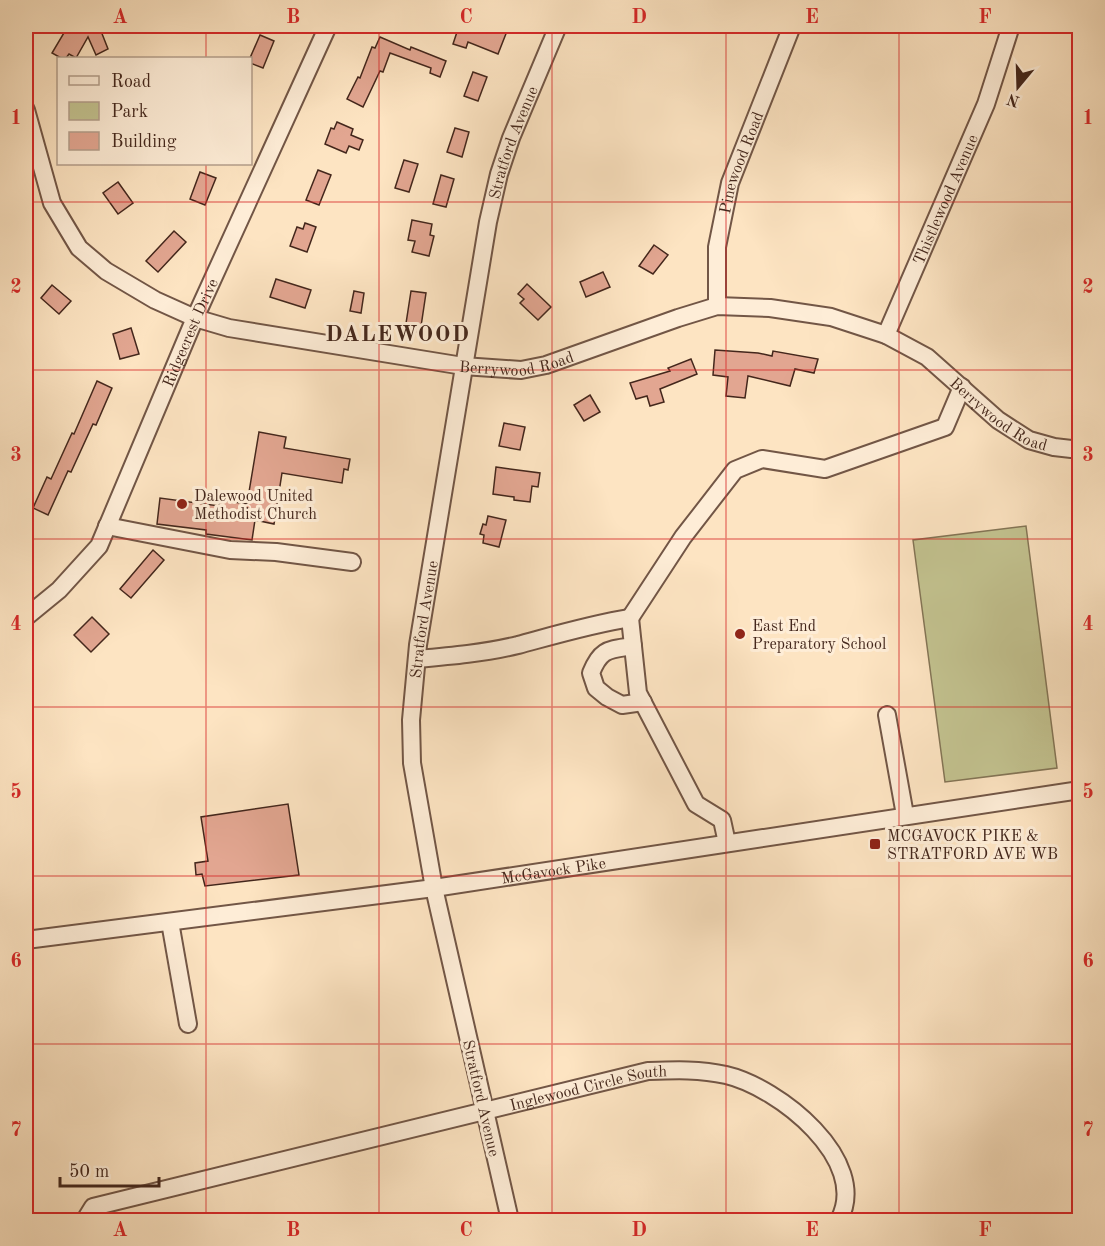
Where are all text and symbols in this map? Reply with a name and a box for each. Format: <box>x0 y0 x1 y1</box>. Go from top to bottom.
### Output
text: A <box>112 8 128 28</box>
text: B <box>286 8 300 28</box>
text: C <box>459 8 473 28</box>
text: D <box>631 8 647 28</box>
text: E <box>805 8 819 28</box>
text: F <box>978 8 992 28</box>
legend <box>57 57 252 165</box>
north arrow <box>988 57 1048 117</box>
text: Road <box>111 73 151 91</box>
street label: Stratford Avenue <box>487 84 542 201</box>
text: N <box>1005 89 1022 109</box>
text: Park <box>111 103 148 121</box>
text: 1 <box>10 109 22 129</box>
text: 1 <box>1082 109 1094 129</box>
street label: Pinewood Road <box>718 110 767 215</box>
text: Building <box>111 133 177 151</box>
street label: Thistlewood Avenue <box>911 133 982 267</box>
street label: Ridgecrest Drive <box>161 277 222 390</box>
text: 2 <box>10 278 22 298</box>
text: 2 <box>1082 278 1094 298</box>
district label: DALEWOOD <box>325 324 471 346</box>
street label: Berrywood Road <box>458 350 576 380</box>
street label: Berrywood Road <box>946 375 1049 455</box>
text: 3 <box>10 446 22 466</box>
text: 3 <box>1082 446 1094 466</box>
place label: Dalewood United Methodist Church <box>194 489 317 523</box>
marker: Dalewood United Methodist Church <box>175 497 189 511</box>
street label: Stratford Avenue <box>409 559 442 679</box>
text: 4 <box>10 615 22 635</box>
text: 4 <box>1082 615 1094 635</box>
place label: East End Preparatory School <box>752 619 886 653</box>
marker: East End Preparatory School <box>733 627 747 641</box>
text: 5 <box>10 782 22 803</box>
text: 5 <box>1082 782 1094 803</box>
place label: MCGAVOCK PIKE & STRATFORD AVE WB <box>887 829 1058 863</box>
marker: MCGAVOCK PIKE & STRATFORD AVE WB <box>868 837 882 851</box>
street label: McGavock Pike <box>500 856 607 888</box>
text: 6 <box>10 952 22 972</box>
text: 6 <box>1082 952 1094 972</box>
street label: Stratford Avenue <box>459 1039 501 1158</box>
street label: Inglewood Circle South <box>508 1064 668 1115</box>
text: 7 <box>10 1121 22 1141</box>
text: 7 <box>1082 1121 1094 1141</box>
scale bar <box>60 1150 159 1188</box>
text: 50 m <box>69 1163 109 1181</box>
text: A <box>112 1221 128 1241</box>
text: B <box>286 1221 300 1241</box>
text: C <box>459 1221 473 1241</box>
text: D <box>631 1221 647 1241</box>
text: E <box>805 1221 819 1241</box>
text: F <box>978 1221 992 1241</box>

